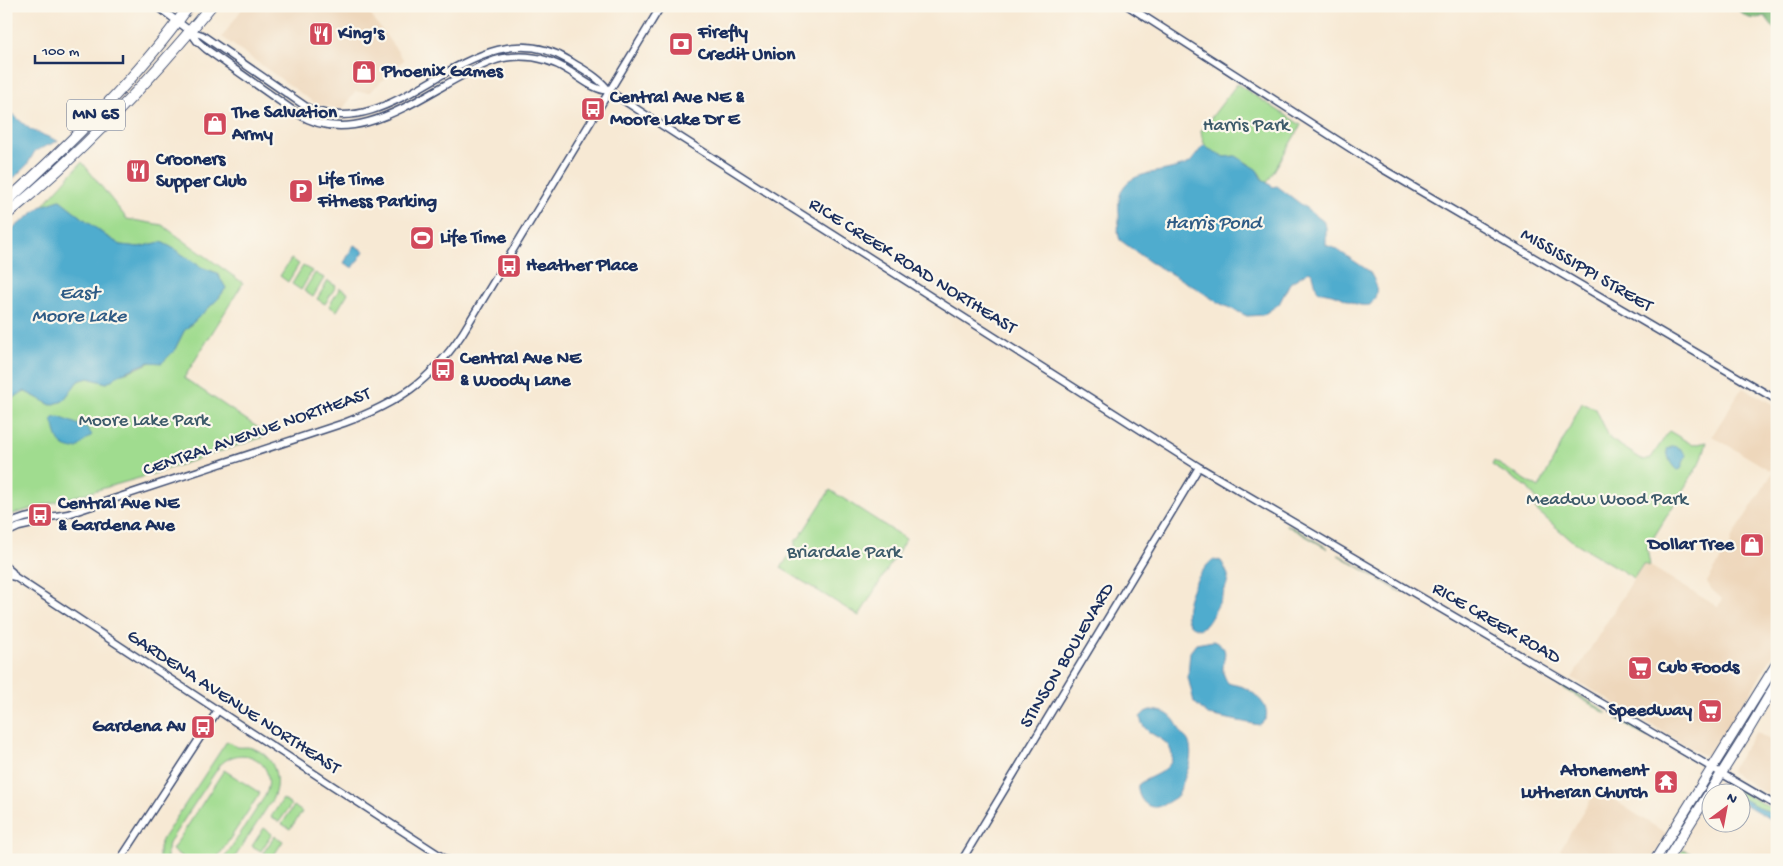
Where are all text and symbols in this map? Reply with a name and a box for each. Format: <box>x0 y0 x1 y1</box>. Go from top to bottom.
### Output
restaurant icon: King's <box>308 21 334 47</box>
place label: Firefly Credit Union <box>697 22 796 67</box>
place label: King's <box>337 23 385 46</box>
bank icon: Firefly Credit Union <box>668 31 694 57</box>
scale bar <box>35 32 122 64</box>
text: 100 m <box>41 43 80 61</box>
shop icon: Phoenix Games <box>351 59 377 85</box>
place label: Phoenix Games <box>381 61 504 84</box>
place label: Central Ave NE & Moore Lake Dr E <box>609 87 744 132</box>
bus stop icon: Central Ave NE & Moore Lake Dr E <box>580 96 606 122</box>
road number: MN 65 <box>67 100 125 130</box>
place label: The Salvation Army <box>230 102 338 147</box>
shop icon: The Salvation Army <box>202 111 228 137</box>
park label: Harris Park <box>1203 115 1291 138</box>
place label: Crooners Supper Club <box>155 149 247 194</box>
restaurant icon: Crooners Supper Club <box>125 158 151 184</box>
place label: Life Time Fitness Parking <box>317 169 437 214</box>
parking icon: Life Time Fitness Parking <box>288 178 314 204</box>
street label: RICE CREEK ROAD NORTHEAST <box>804 193 1021 341</box>
water label: Harris Pond <box>1165 213 1263 236</box>
street label: MISSISSIPPI STREET <box>1516 224 1657 319</box>
sports icon: Life Time <box>409 225 435 251</box>
place label: Life Time <box>440 227 507 250</box>
bus stop icon: Heather Place <box>496 253 522 279</box>
place label: Heather Place <box>526 255 639 278</box>
water label: East Moore Lake <box>32 283 127 329</box>
place label: Central Ave NE & Woody Lane <box>459 348 582 393</box>
bus stop icon: Central Ave NE & Woody Lane <box>430 357 456 383</box>
street label: CENTRAL AVENUE NORTHEAST <box>140 383 374 483</box>
park label: Moore Lake Park <box>79 410 211 433</box>
park label: Meadow Wood Park <box>1526 489 1689 512</box>
place label: Central Ave NE & Gardena Ave <box>57 493 180 538</box>
bus stop icon: Central Ave NE & Gardena Ave <box>27 502 53 528</box>
shop icon: Dollar Tree <box>1739 532 1765 558</box>
place label: Dollar Tree <box>1646 534 1735 557</box>
park label: Briardale Park <box>786 542 903 565</box>
street label: RICE CREEK ROAD <box>1427 578 1565 671</box>
street label: STINSON BOULEVARD <box>1016 579 1121 733</box>
street label: GARDENA AVENUE NORTHEAST <box>122 625 345 781</box>
supermarket icon: Cub Foods <box>1627 655 1653 681</box>
place label: Cub Foods <box>1657 657 1740 680</box>
supermarket icon: Speedway <box>1697 698 1723 724</box>
place label: Speedway <box>1608 700 1693 723</box>
bus stop icon: Gardena Av <box>190 714 216 740</box>
place label: Gardena Av <box>92 716 187 739</box>
place label: Atonement Lutheran Church <box>1521 760 1650 805</box>
temple icon: Atonement Lutheran Church <box>1653 769 1679 795</box>
north arrow <box>1700 784 1750 834</box>
text: N <box>1723 789 1740 809</box>

